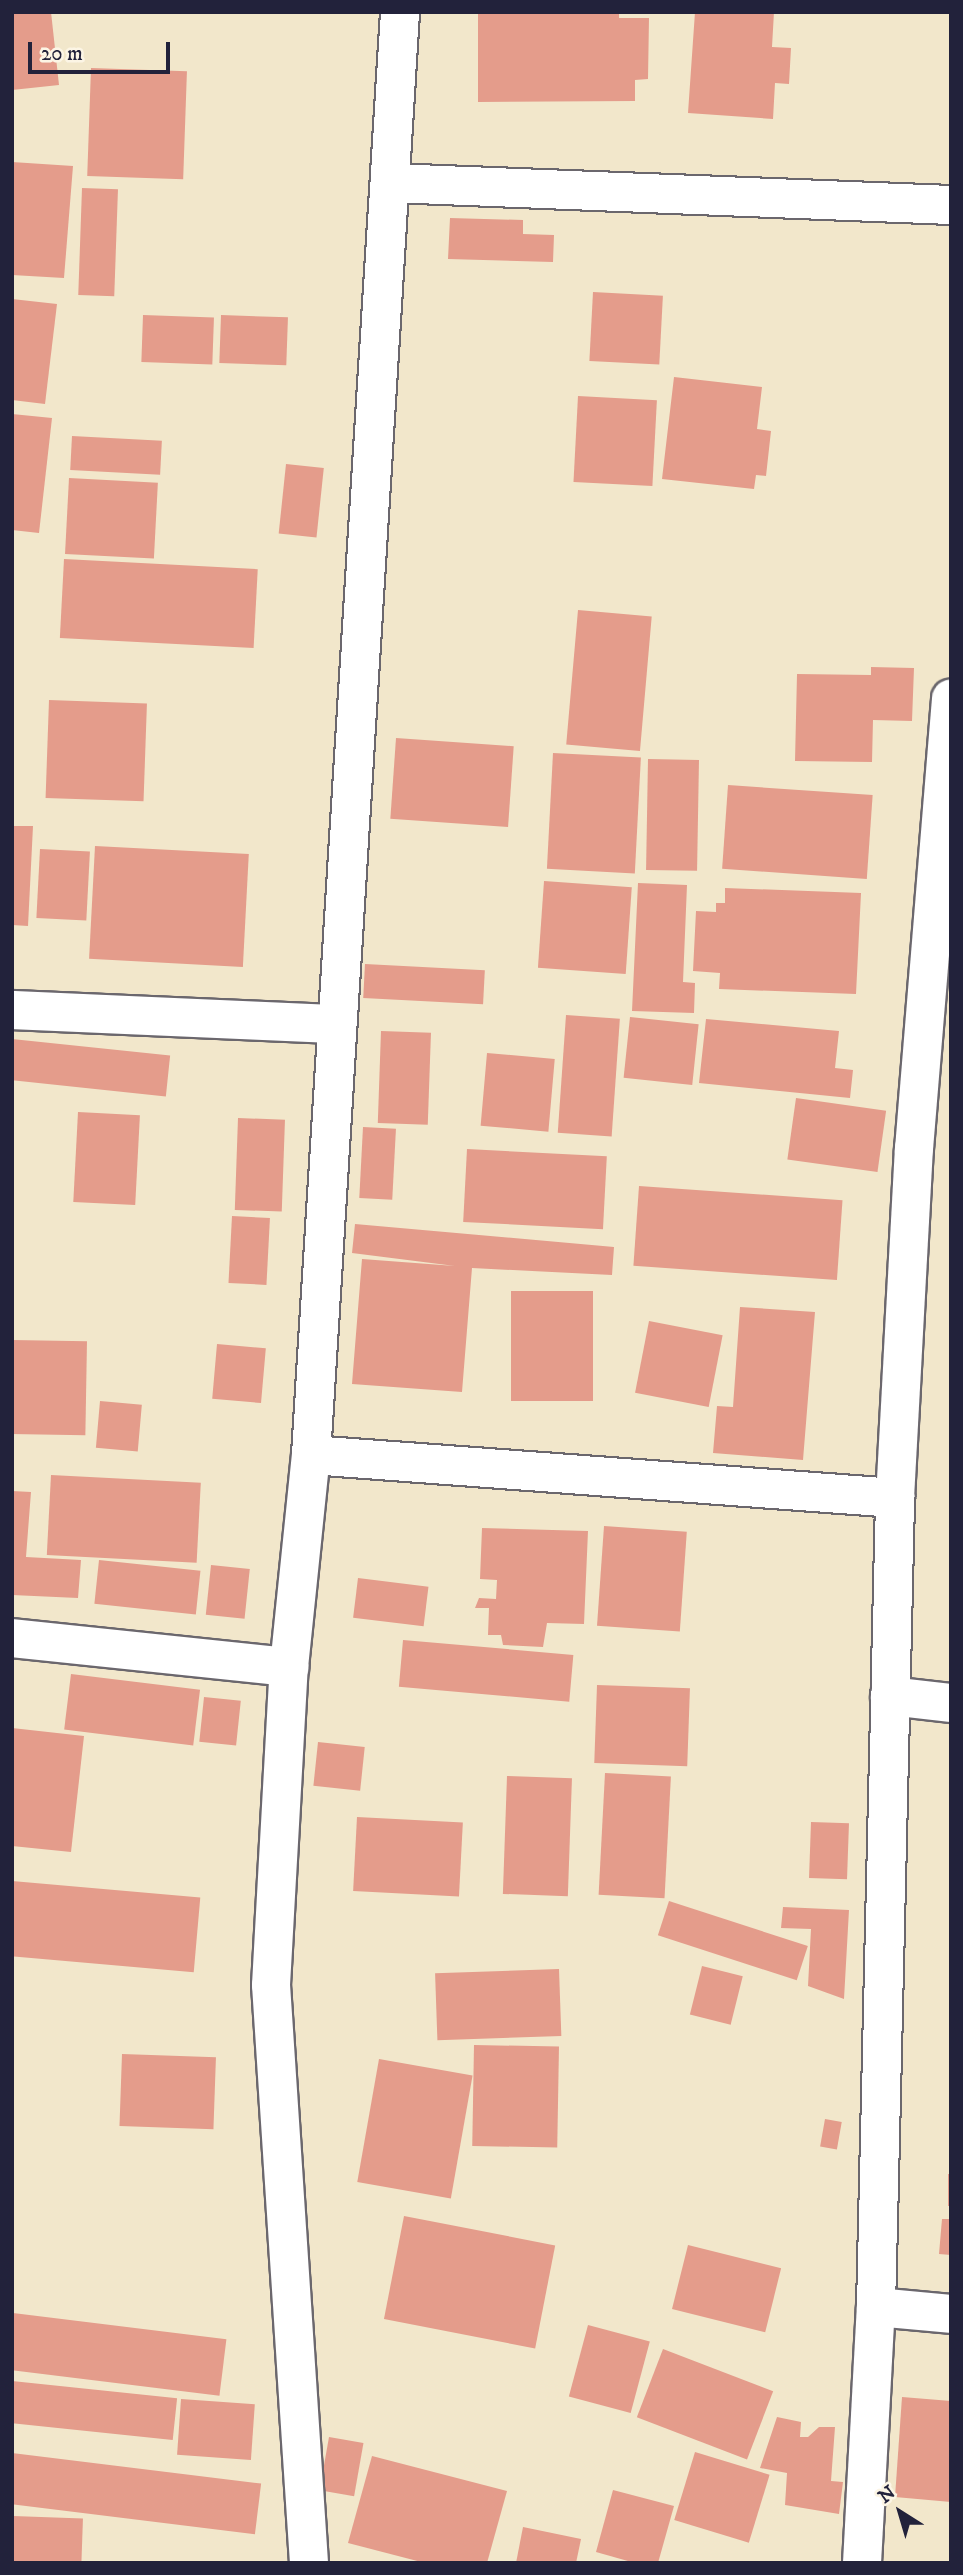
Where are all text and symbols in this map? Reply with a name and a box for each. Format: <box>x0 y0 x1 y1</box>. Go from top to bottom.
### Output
scale bar <box>32 28 173 72</box>
text: 20 m <box>41 41 83 67</box>
north arrow <box>865 2477 935 2547</box>
text: N <box>874 2481 900 2509</box>

